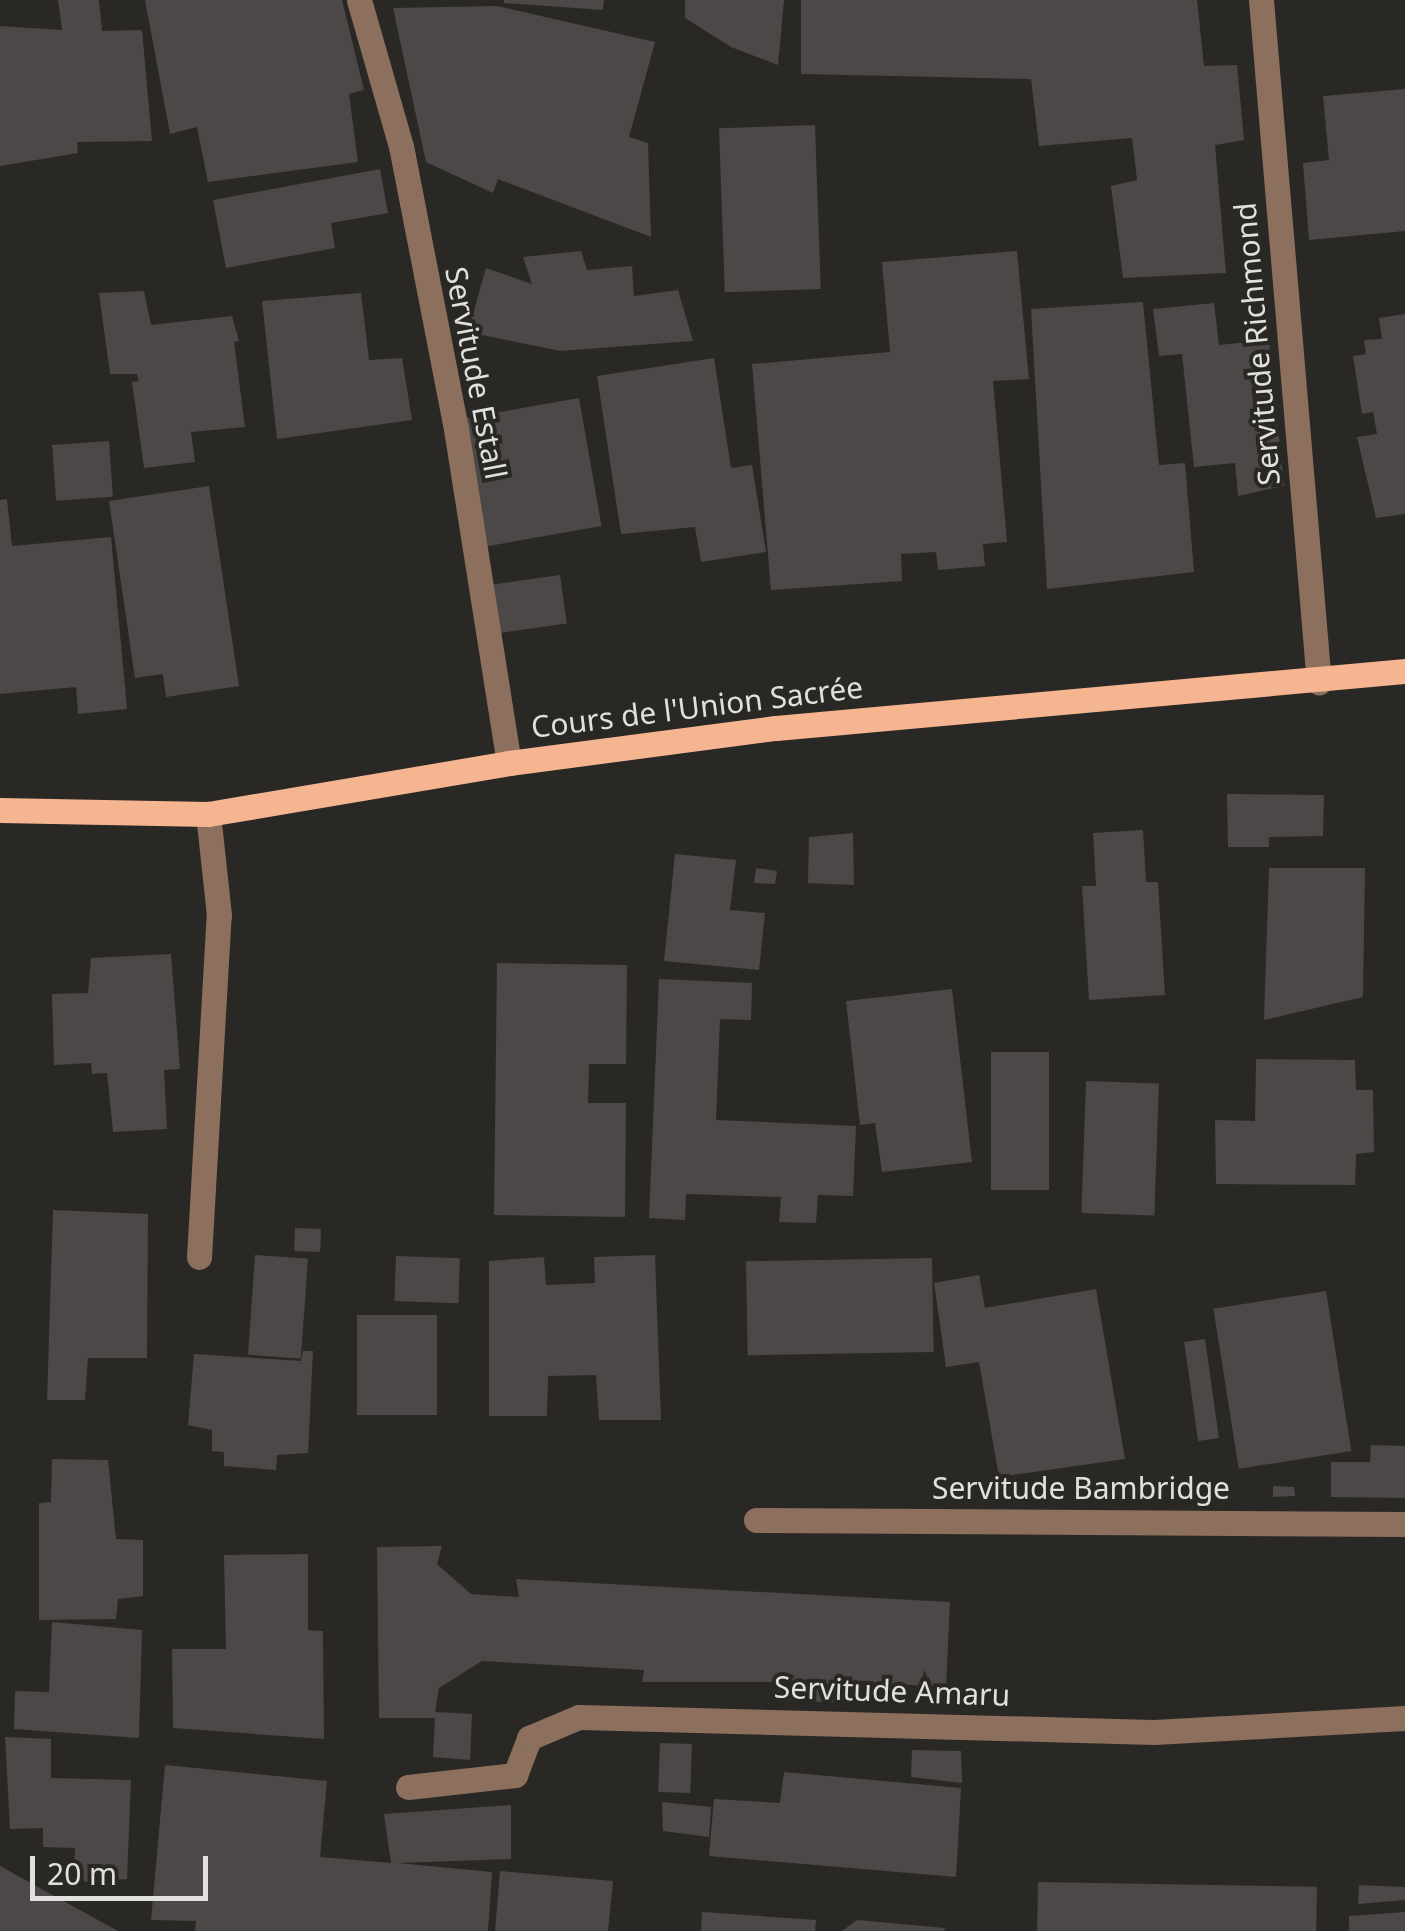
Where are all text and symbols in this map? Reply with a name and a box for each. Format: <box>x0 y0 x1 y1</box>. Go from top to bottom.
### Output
street label: Servitude Richmond <box>1227 201 1287 487</box>
street label: Servitude Estall <box>438 264 514 482</box>
street label: Cours de l'Union Sacrée <box>529 669 865 745</box>
street label: Servitude Bambridge <box>932 1470 1230 1506</box>
street label: Servitude Amaru <box>773 1669 1011 1713</box>
scale bar <box>35 1836 212 1898</box>
text: 20 m <box>47 1853 117 1894</box>

